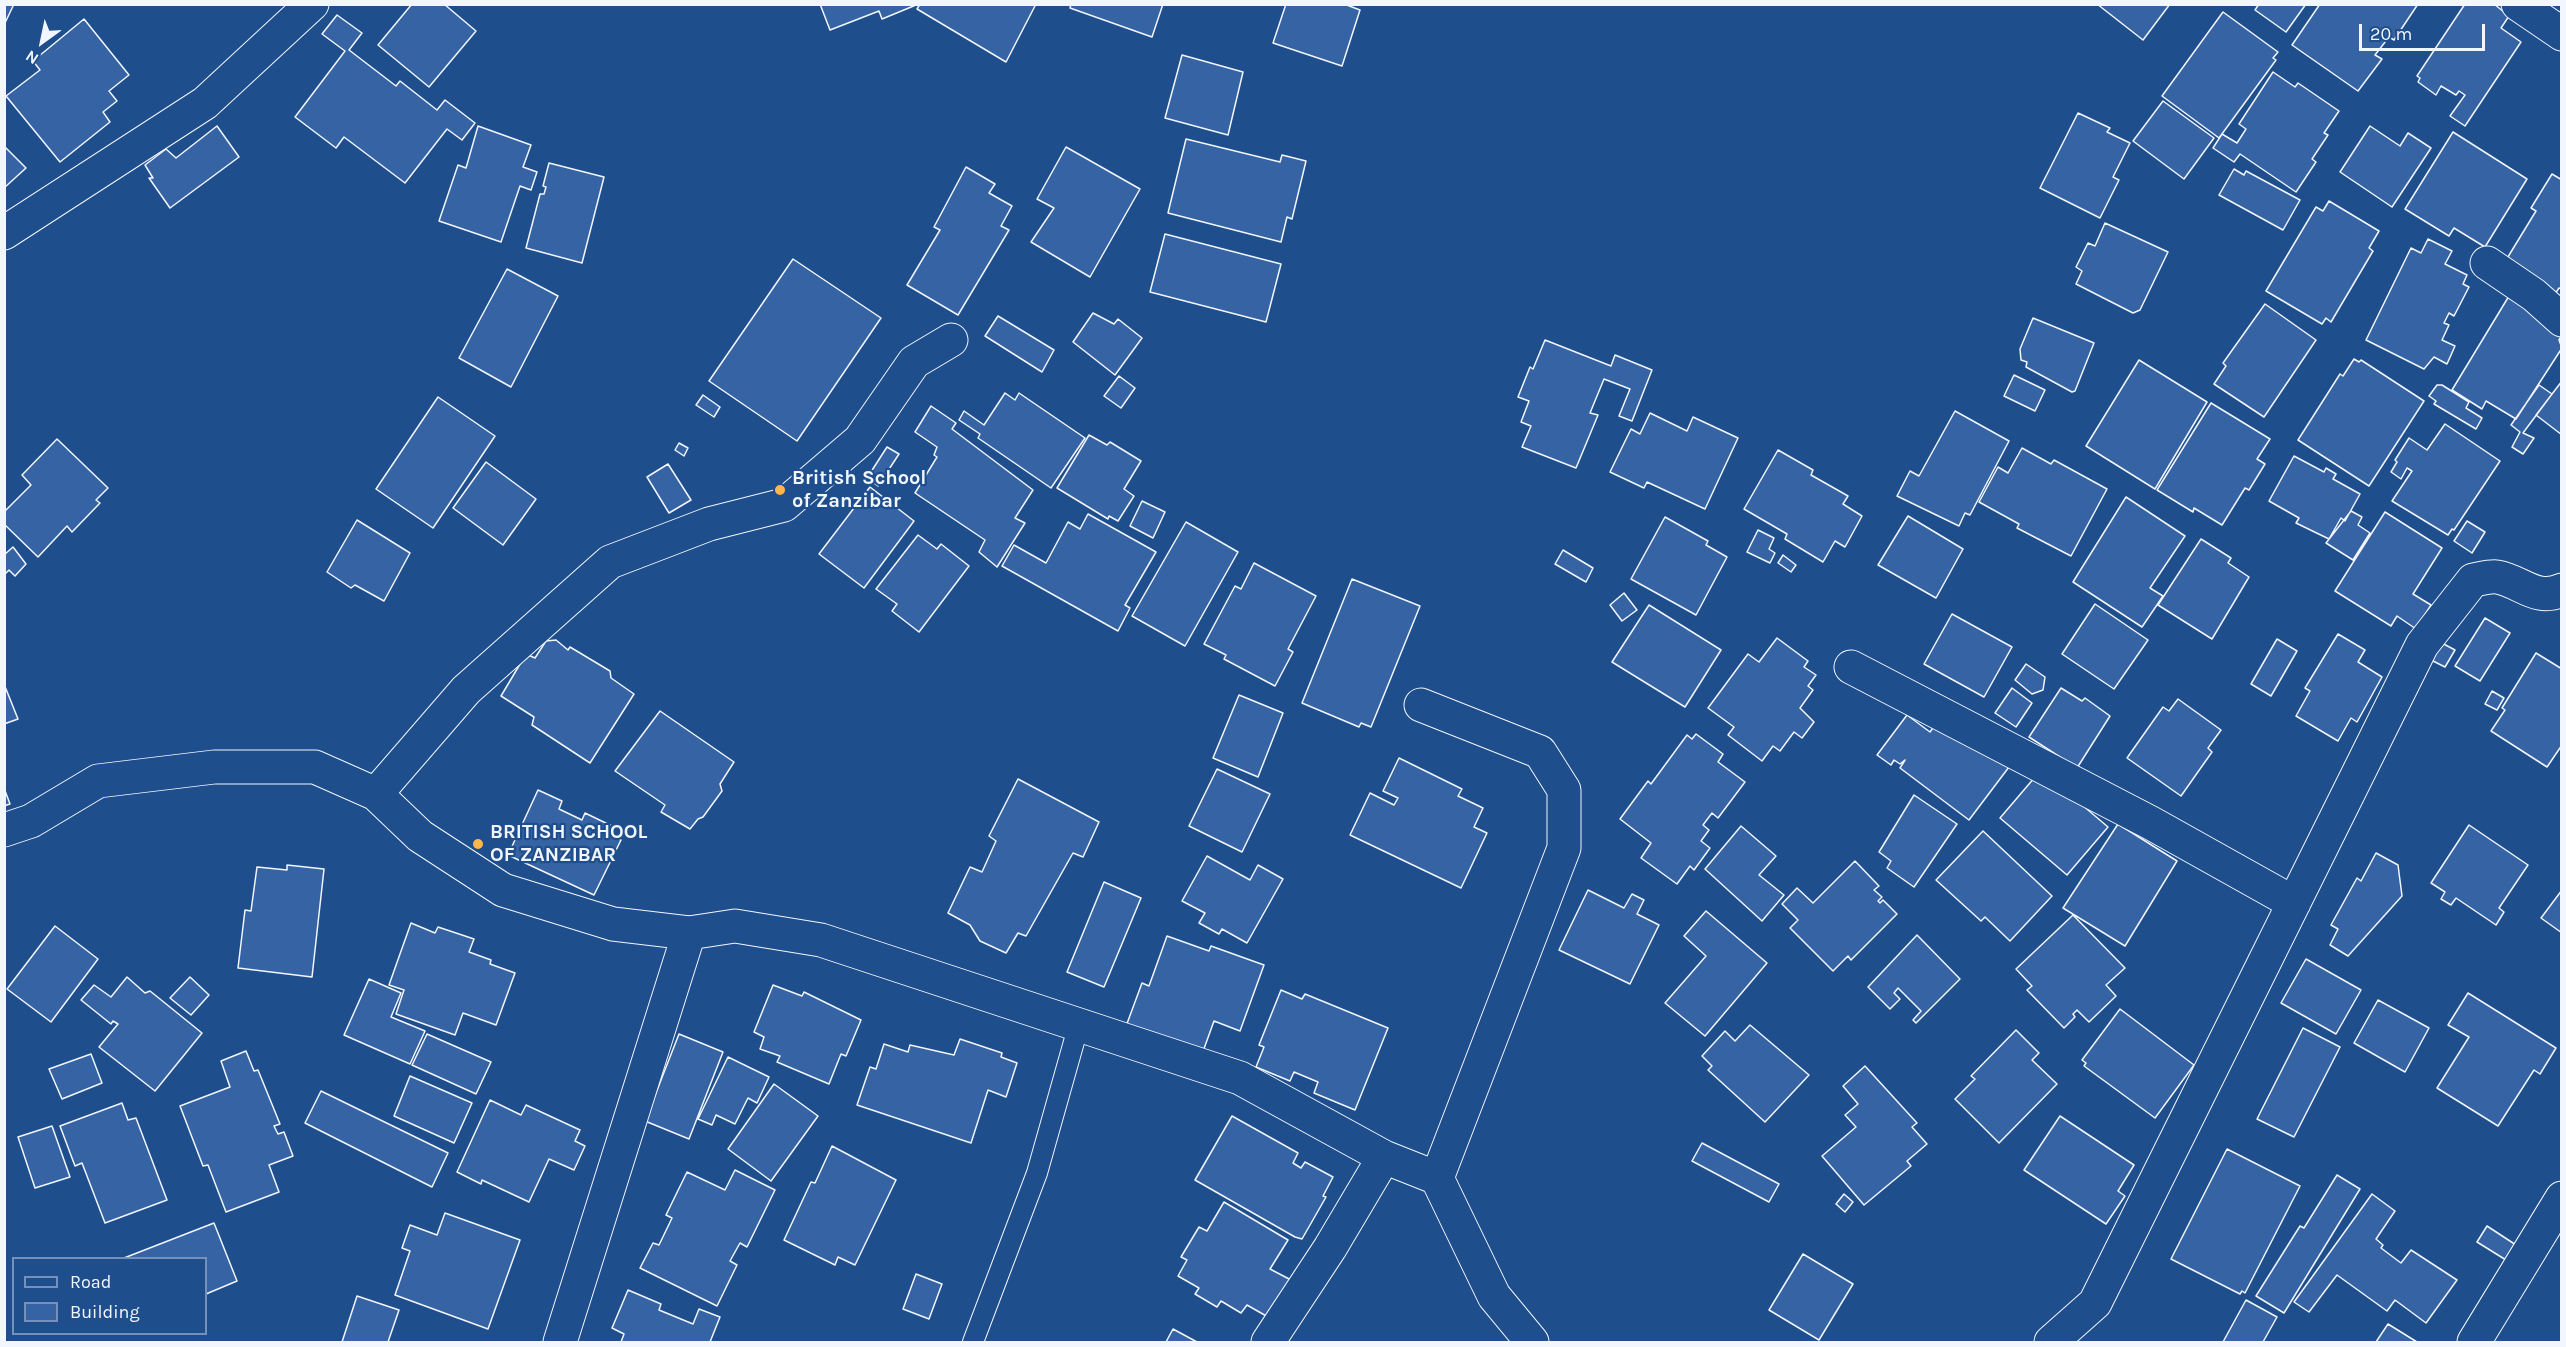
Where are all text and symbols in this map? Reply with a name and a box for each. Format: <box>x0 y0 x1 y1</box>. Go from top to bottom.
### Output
north arrow <box>12 12 72 72</box>
scale bar <box>2362 12 2488 50</box>
text: 20 m <box>2370 23 2412 45</box>
text: N <box>22 46 42 69</box>
place label: British School of Zanzibar <box>792 466 926 513</box>
marker: British School of Zanzibar <box>773 483 787 497</box>
place label: BRITISH SCHOOL OF ZANZIBAR <box>490 820 647 867</box>
marker: BRITISH SCHOOL OF ZANZIBAR <box>471 837 485 851</box>
legend <box>12 1257 207 1335</box>
text: Road <box>70 1271 111 1293</box>
text: Building <box>70 1301 140 1323</box>

